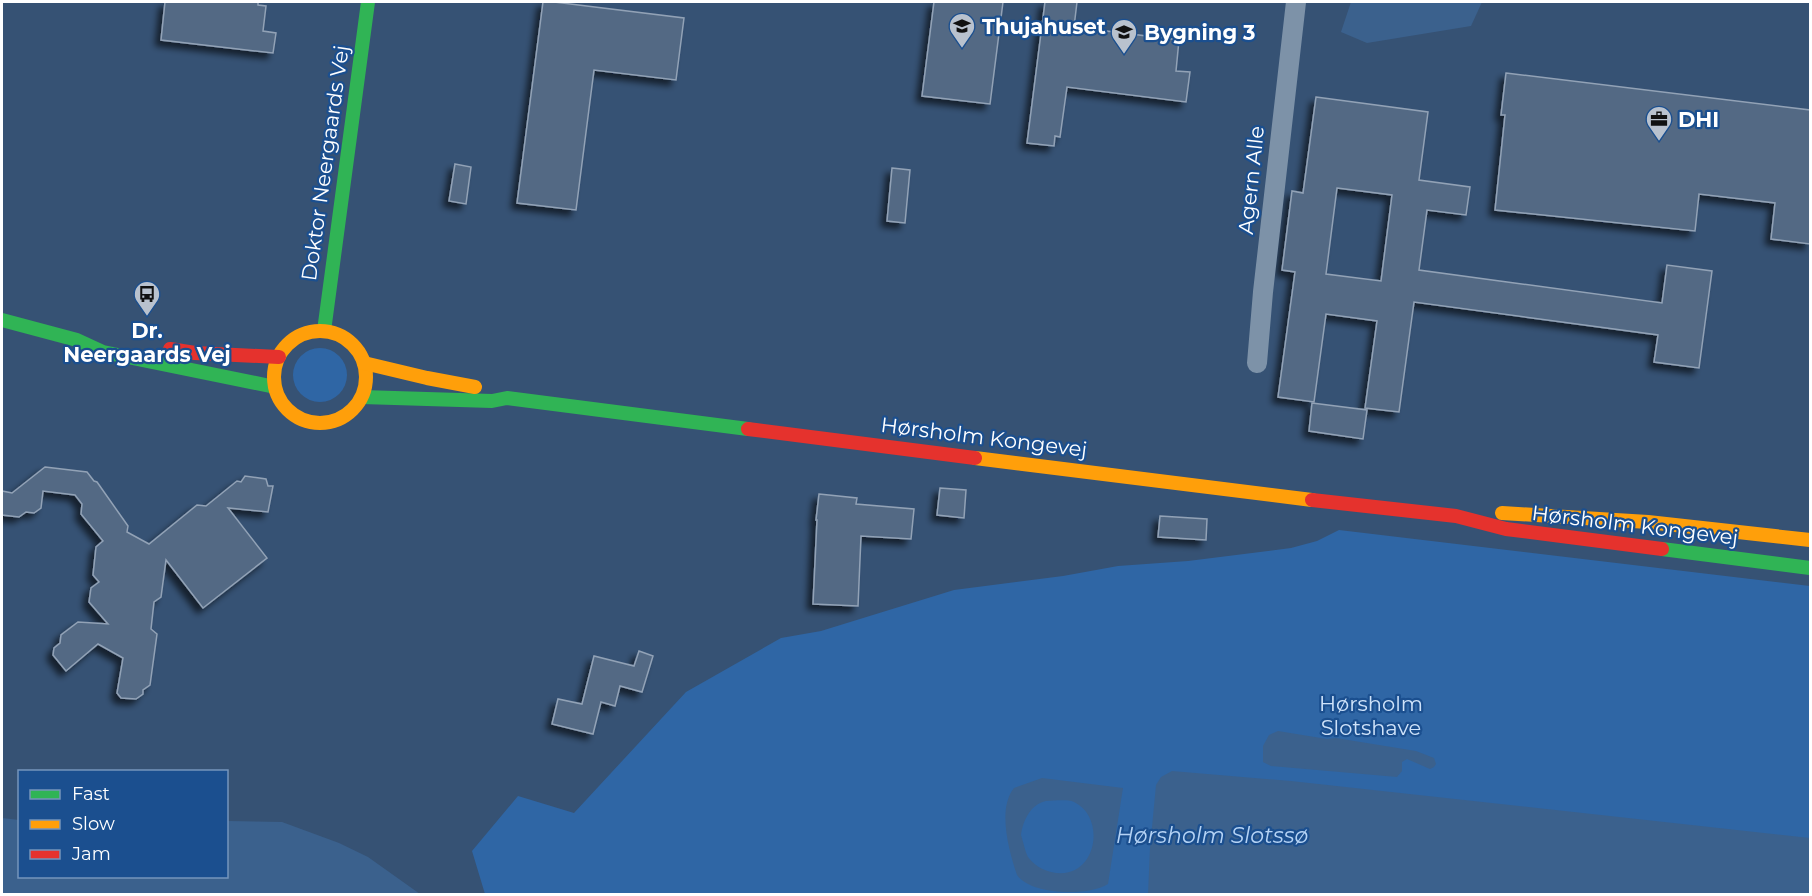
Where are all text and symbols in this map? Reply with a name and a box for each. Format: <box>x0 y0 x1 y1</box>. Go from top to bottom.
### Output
school or university icon: Thujahuset <box>947 11 977 49</box>
place label: Thujahuset <box>982 14 1106 39</box>
school or university icon: Bygning 3 <box>1109 17 1139 55</box>
place label: Bygning 3 <box>1144 20 1256 45</box>
street label: Doktor Neergaards Vej <box>296 43 354 283</box>
office icon: DHI <box>1644 104 1674 142</box>
place label: DHI <box>1678 107 1719 132</box>
street label: Agern Alle <box>1233 124 1269 236</box>
bus stop icon: Dr. Neergaards Vej <box>132 279 162 317</box>
place label: Dr. Neergaards Vej <box>63 318 231 367</box>
street label: Hørsholm Kongevej <box>879 412 1089 462</box>
street label: Hørsholm Kongevej <box>1530 500 1740 550</box>
park label: Hørsholm Slotshave <box>1319 691 1423 740</box>
legend <box>18 770 228 878</box>
text: Fast <box>72 783 110 805</box>
text: Slow <box>72 813 115 835</box>
water label: Hørsholm Slotssø <box>1116 822 1308 849</box>
text: Jam <box>71 843 111 865</box>

